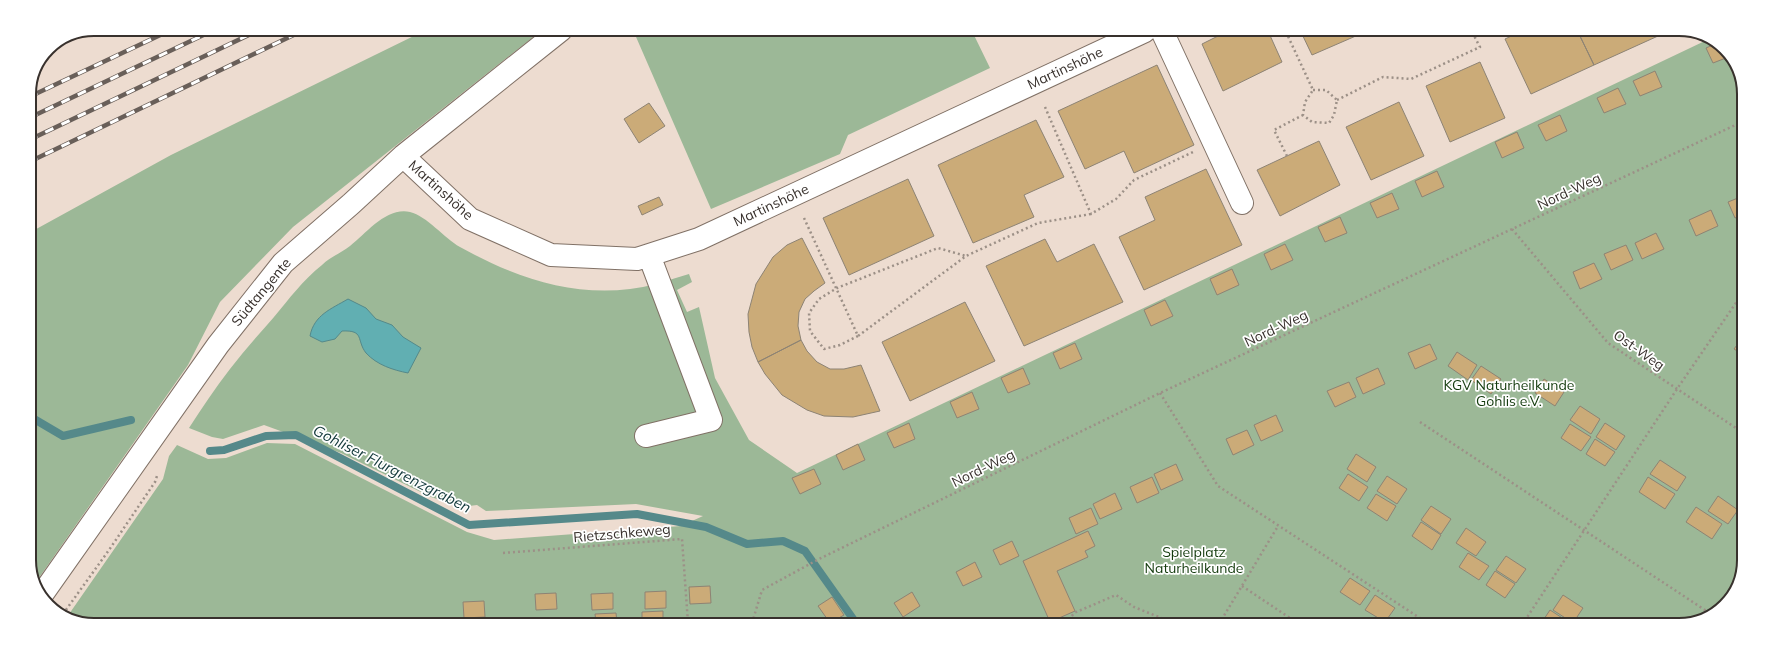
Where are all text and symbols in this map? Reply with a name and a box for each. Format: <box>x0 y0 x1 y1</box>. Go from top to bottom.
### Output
street label: Martinshöhe <box>1024 43 1106 93</box>
street label: Martinshöhe <box>405 156 477 224</box>
street label: Nord-Weg <box>1534 168 1604 214</box>
street label: Martinshöhe <box>730 180 812 230</box>
street label: Südtangente <box>227 254 295 330</box>
street label: Nord-Weg <box>1241 305 1311 351</box>
street label: Ost-Weg <box>1610 326 1668 374</box>
park label: KGV Naturheilkunde Gohlis e.V. <box>1444 376 1574 410</box>
water label: Gohliser Flurgrenzgraben <box>310 420 475 517</box>
street label: Nord-Weg <box>949 445 1017 491</box>
street label: Rietzschkeweg <box>573 520 671 546</box>
park label: Spielplatz Naturheilkunde <box>1145 543 1243 577</box>

